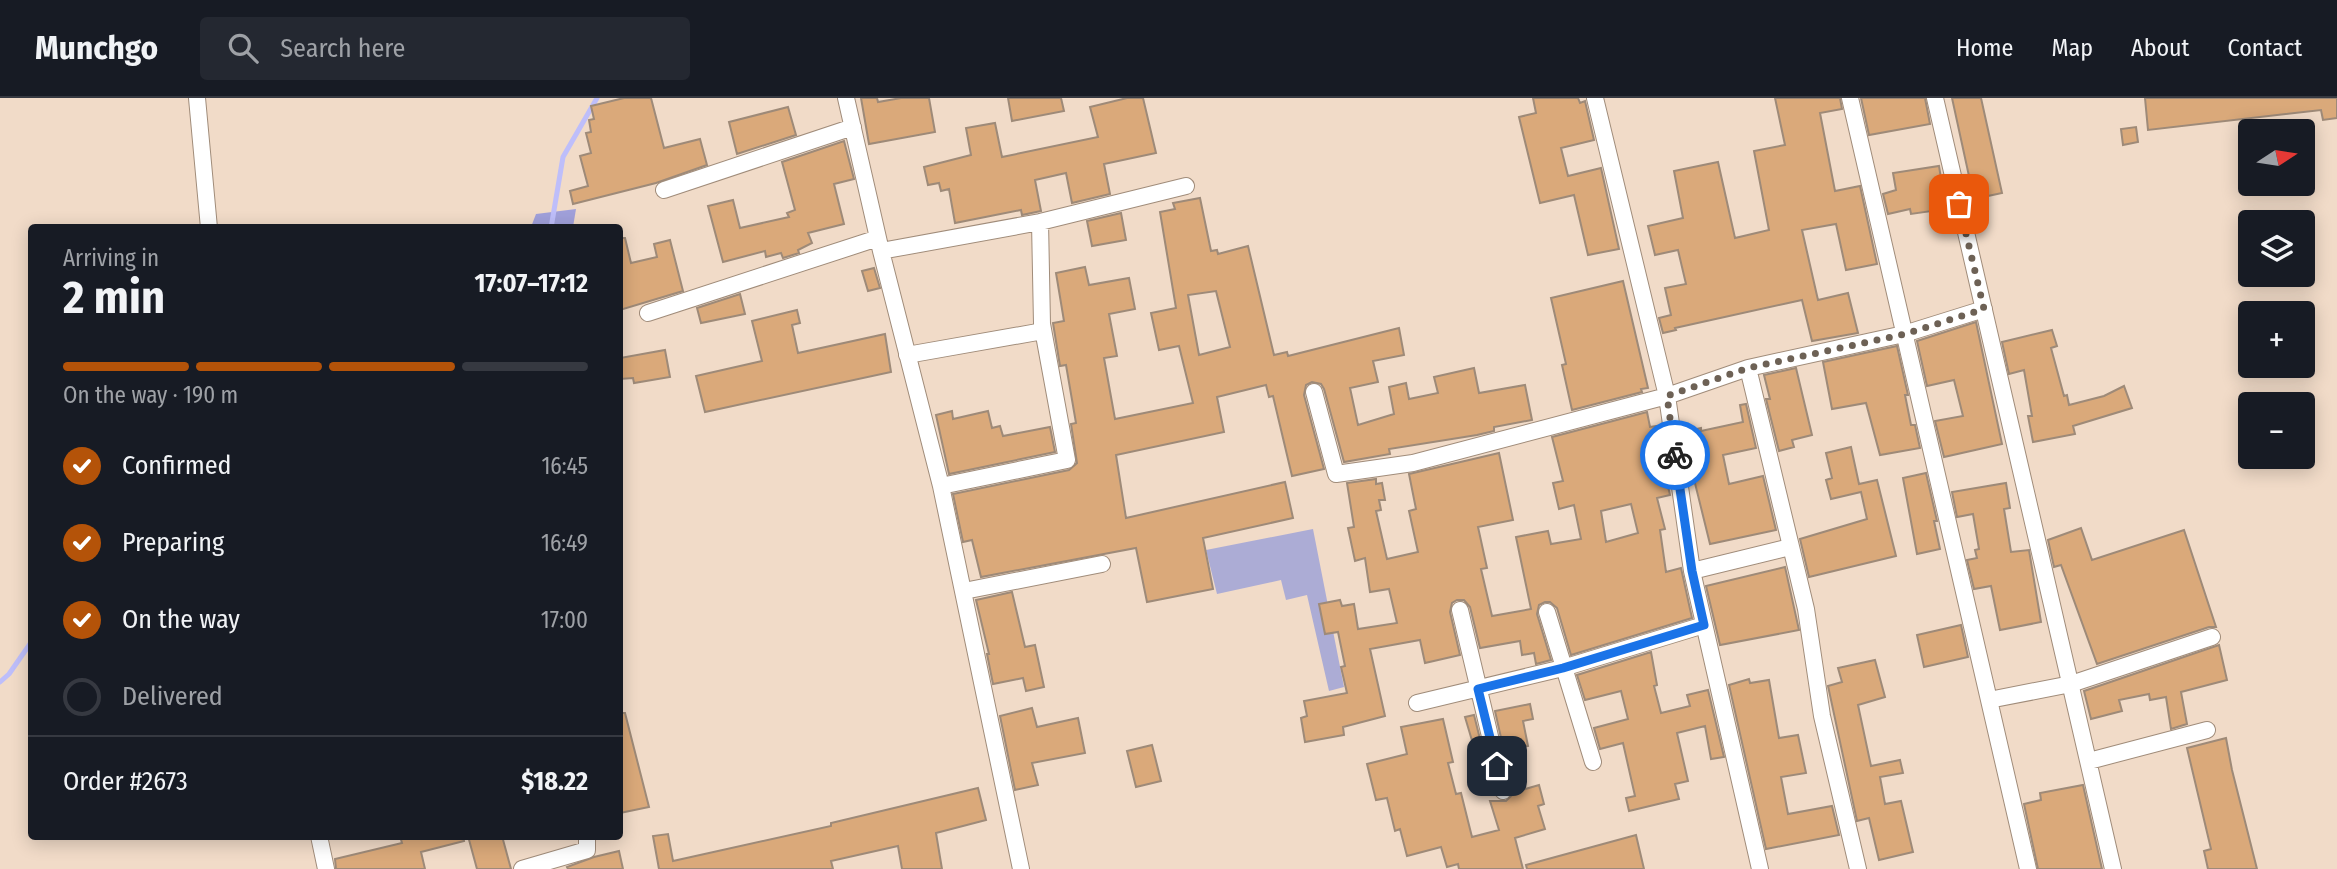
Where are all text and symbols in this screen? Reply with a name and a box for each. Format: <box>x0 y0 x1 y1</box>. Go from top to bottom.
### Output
search box <box>200 17 690 80</box>
text: Munchgo <box>35 28 158 68</box>
icon: search <box>224 29 262 67</box>
text: Search here <box>280 33 405 64</box>
text: Home <box>1956 34 2013 62</box>
text: Map <box>2051 34 2093 62</box>
text: About <box>2131 34 2189 62</box>
text: Contact <box>2227 34 2302 62</box>
north arrow <box>2238 119 2315 196</box>
map controls <box>2238 119 2315 469</box>
pin <box>1929 174 1989 234</box>
icon: bag <box>1940 185 1978 223</box>
button: layers <box>2238 210 2315 287</box>
text: Arriving in <box>63 244 159 272</box>
text: 17:07–17:12 <box>474 268 588 299</box>
text: 2 min <box>63 270 165 325</box>
button: + <box>2238 301 2315 378</box>
text: On the way · 190 m <box>63 381 238 409</box>
button: − <box>2238 392 2315 469</box>
courier <box>1640 420 1710 490</box>
icon: bike <box>1656 436 1694 474</box>
icon: check <box>63 447 101 485</box>
text: Confirmed <box>122 450 232 481</box>
text: 16:45 <box>541 452 588 480</box>
icon: check <box>63 524 101 562</box>
text: Preparing <box>122 527 224 558</box>
text: 16:49 <box>541 529 588 557</box>
icon: check <box>63 601 101 639</box>
text: On the way <box>122 604 240 635</box>
text: 17:00 <box>541 606 588 634</box>
text: Delivered <box>122 681 223 712</box>
pin <box>1467 736 1527 796</box>
icon: home <box>1478 747 1516 785</box>
text: Order #2673 <box>63 766 188 797</box>
text: $18.22 <box>521 766 588 797</box>

